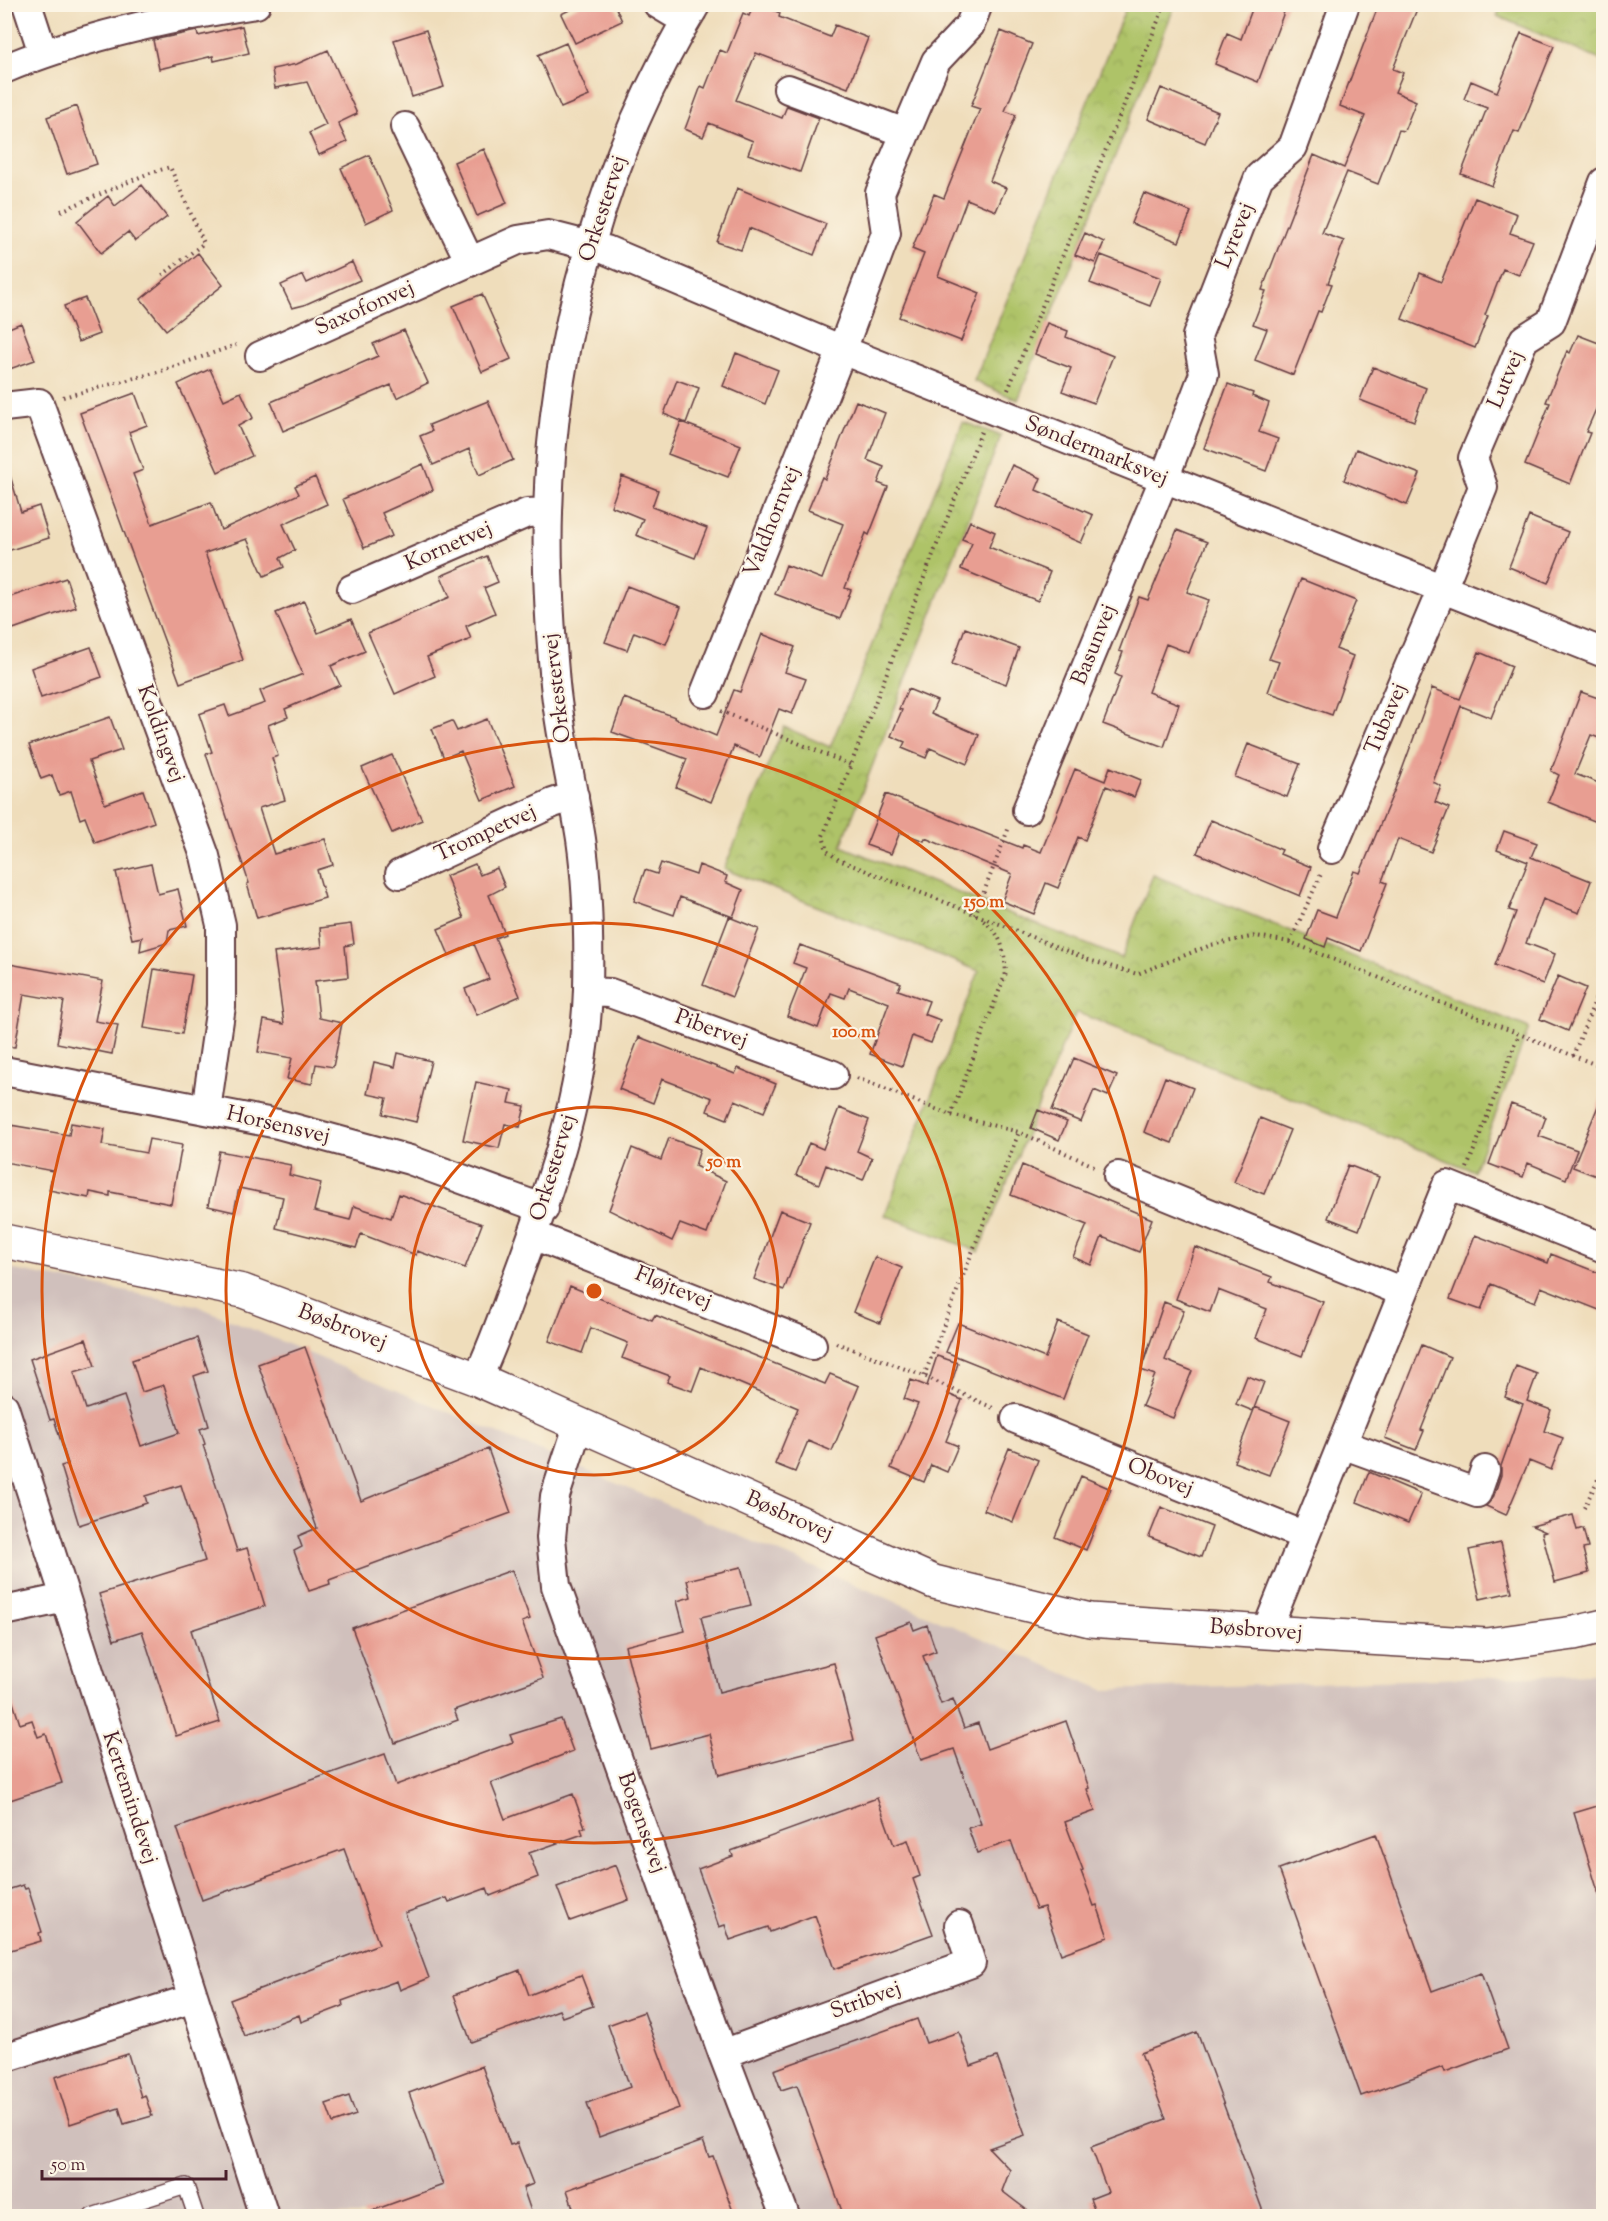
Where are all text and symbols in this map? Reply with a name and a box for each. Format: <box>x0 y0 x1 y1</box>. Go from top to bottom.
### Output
street label: Orkestervej <box>572 152 636 266</box>
street label: Lyrevej <box>1208 198 1264 274</box>
street label: Saxofonvej <box>310 273 420 345</box>
street label: Lutvej <box>1480 346 1534 414</box>
street label: Søndermarksvej <box>1019 409 1173 495</box>
street label: Valdhornvej <box>736 462 810 582</box>
street label: Kornetvej <box>400 514 498 580</box>
street label: Basunvej <box>1064 600 1126 690</box>
street label: Orkestervej <box>535 631 581 745</box>
street label: Tubavej <box>1358 678 1416 760</box>
street label: Koldingvej <box>128 681 192 787</box>
street label: Trompetvej <box>430 797 542 871</box>
text: 150 m <box>964 890 1004 916</box>
street label: Pibervej <box>670 1002 752 1058</box>
text: 100 m <box>832 1020 876 1046</box>
street label: Horsensvej <box>223 1099 333 1153</box>
street label: Orkestervej <box>523 1110 585 1226</box>
text: 50 m <box>705 1150 741 1176</box>
street label: Fløjtevej <box>630 1259 716 1319</box>
centre of rings <box>584 1281 604 1301</box>
street label: Bøsbrovej <box>293 1296 391 1360</box>
street label: Obovej <box>1122 1450 1198 1506</box>
street label: Bøsbrovej <box>740 1483 838 1551</box>
street label: Bøsbrovej <box>1208 1612 1304 1650</box>
street label: Kertemindevej <box>93 1728 165 1868</box>
street label: Bogensevej <box>608 1768 674 1878</box>
street label: Stribvej <box>826 1973 906 2029</box>
scale bar <box>42 2143 226 2181</box>
text: 50 m <box>50 2153 86 2179</box>

